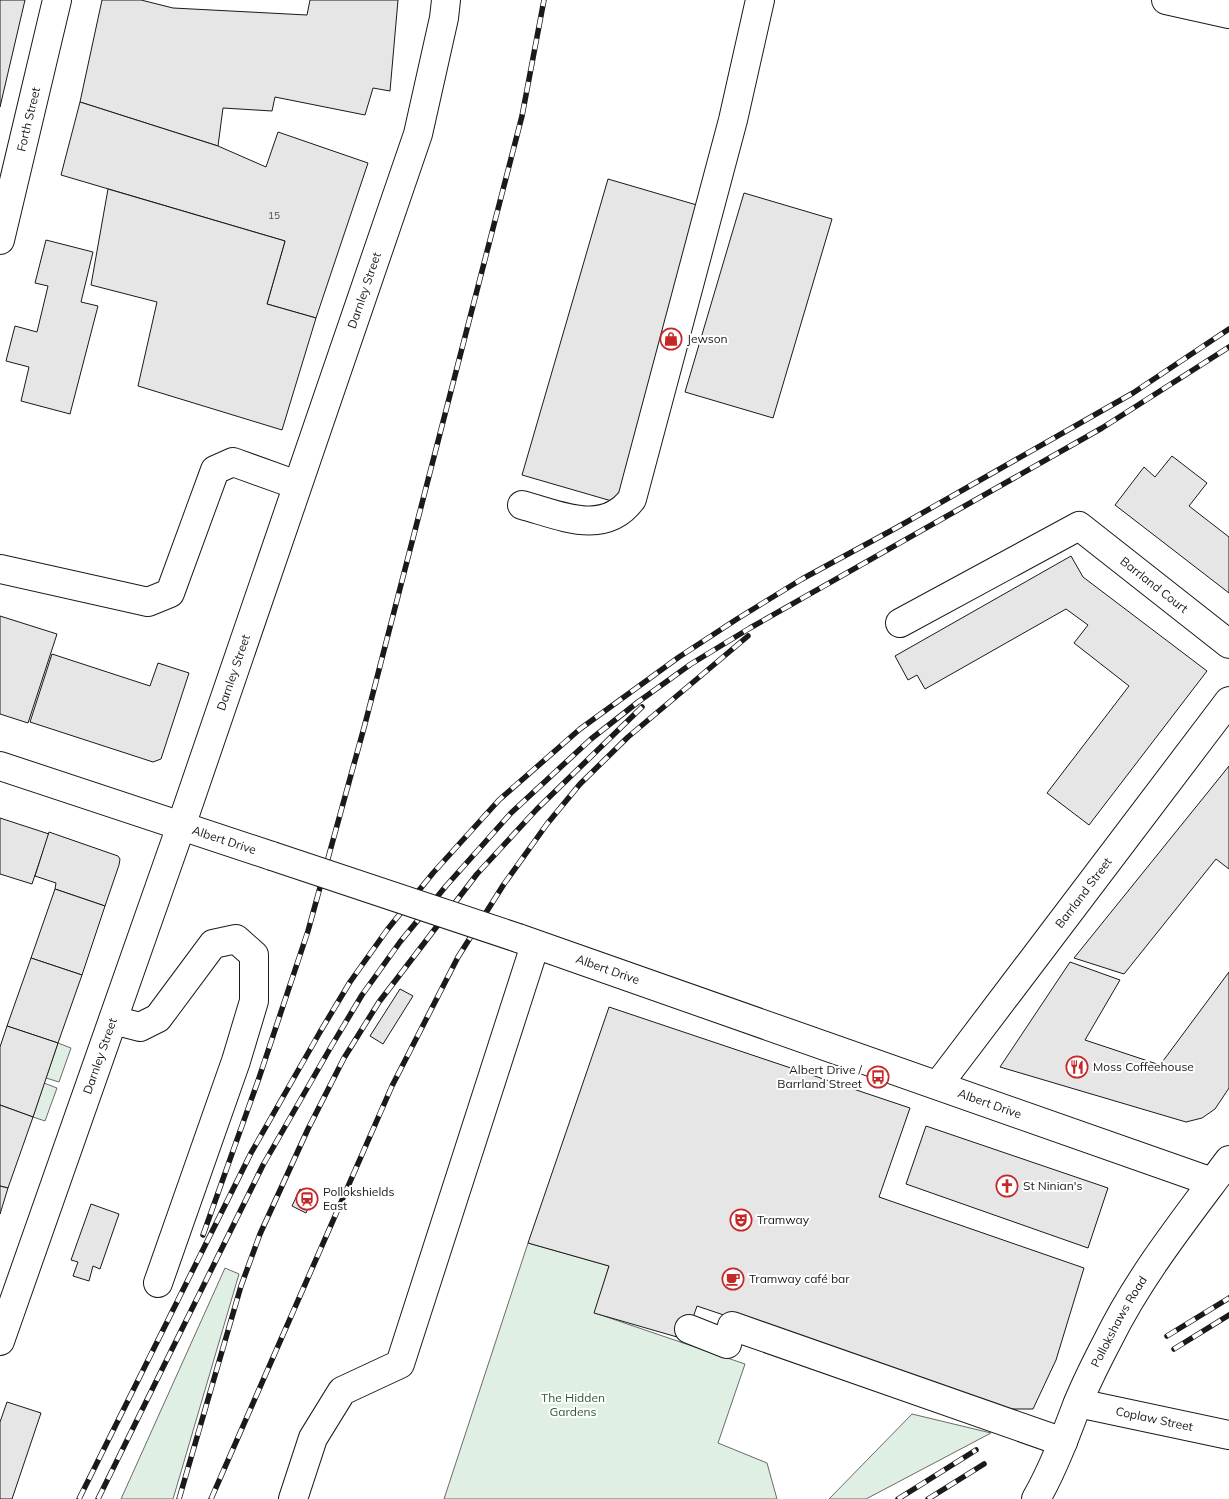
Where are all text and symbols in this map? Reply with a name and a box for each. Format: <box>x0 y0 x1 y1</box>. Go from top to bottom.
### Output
street label: Forth Street <box>13 86 43 153</box>
house number: 15 <box>268 209 280 222</box>
street label: Darnley Street <box>344 250 384 330</box>
shop icon: Jewson <box>659 327 683 351</box>
place label: Jewson <box>687 331 728 346</box>
street label: Barrland Court <box>1117 553 1191 616</box>
street label: Darnley Street <box>213 632 253 713</box>
street label: Albert Drive <box>190 822 258 857</box>
street label: Barrland Street <box>1052 854 1115 931</box>
street label: Albert Drive <box>574 951 642 987</box>
street label: Darnley Street <box>79 1016 120 1096</box>
restaurant icon: Moss Coffeehouse <box>1065 1055 1089 1079</box>
place label: Moss Coffeehouse <box>1093 1059 1194 1074</box>
place label: Albert Drive / Barrland Street <box>777 1062 863 1091</box>
bus stop icon: Albert Drive / Barrland Street <box>866 1065 890 1089</box>
street label: Albert Drive <box>956 1085 1024 1121</box>
church icon: St Ninian's <box>995 1174 1019 1198</box>
place label: St Ninian's <box>1023 1178 1082 1193</box>
place label: Pollokshields East <box>323 1184 394 1213</box>
station icon: Pollokshields East <box>295 1187 319 1211</box>
theatre icon: Tramway <box>729 1208 753 1232</box>
place label: Tramway <box>757 1212 810 1227</box>
cafe icon: Tramway café bar <box>721 1267 745 1291</box>
place label: Tramway café bar <box>749 1271 850 1286</box>
street label: Pollokshaws Road <box>1087 1273 1150 1370</box>
park label: The Hidden Gardens <box>541 1390 605 1419</box>
street label: Coplaw Street <box>1114 1403 1194 1434</box>

